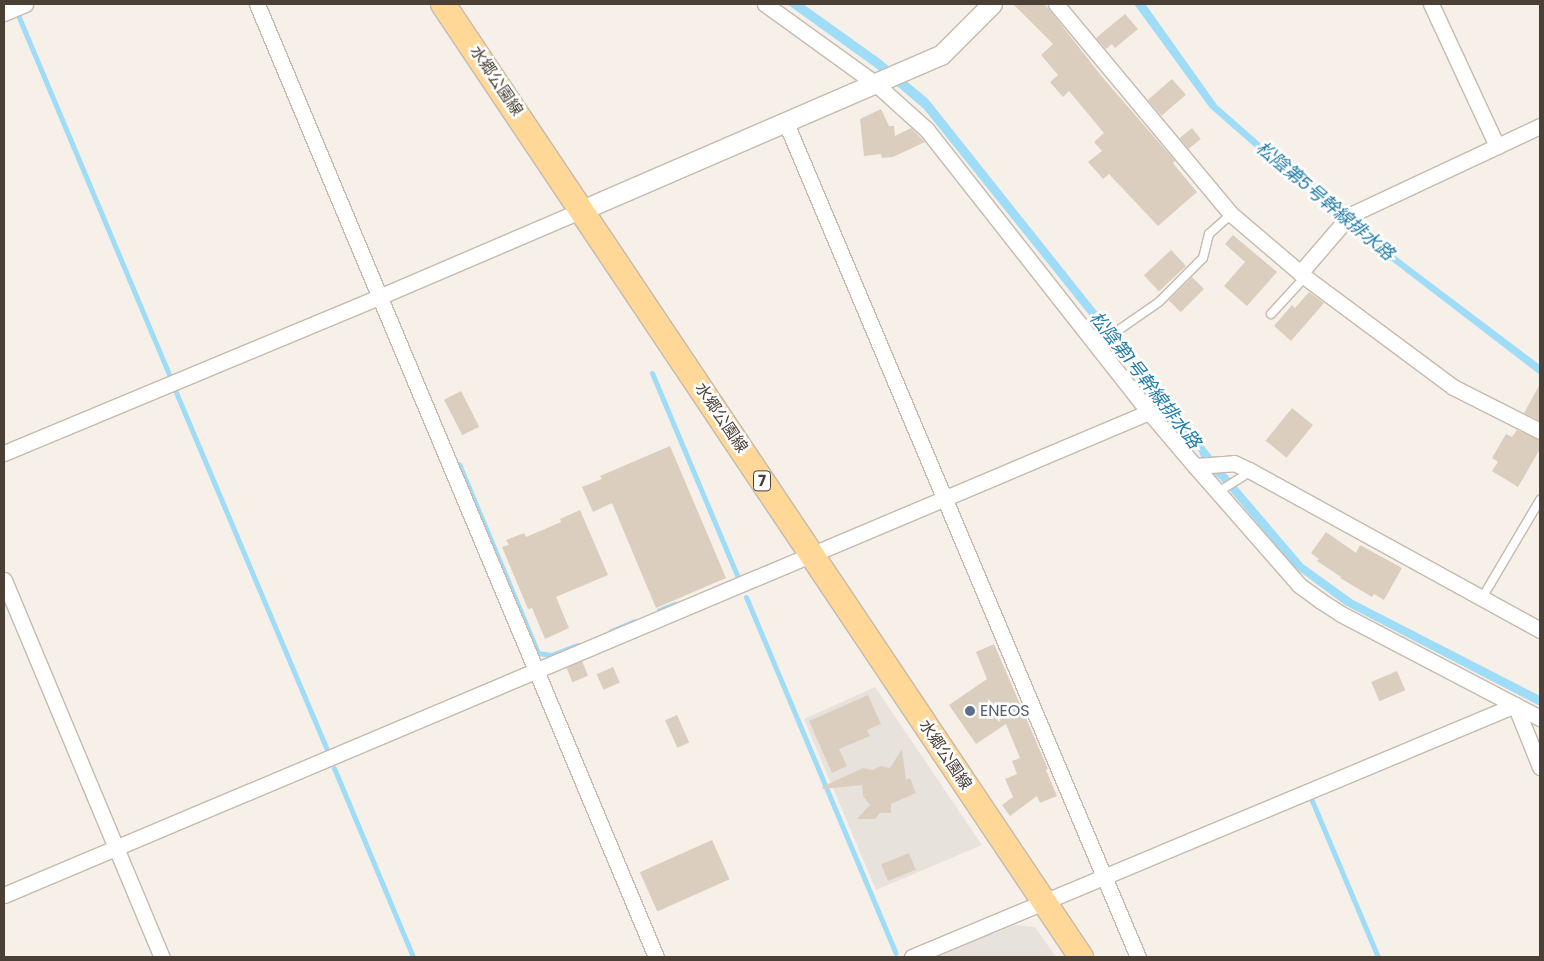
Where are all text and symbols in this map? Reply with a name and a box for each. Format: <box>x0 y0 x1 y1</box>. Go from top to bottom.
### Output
street label: 水郷公園線 <box>466 42 526 120</box>
water label: 松陰第5号幹線排水路 <box>1252 137 1398 265</box>
water label: 松陰第1号幹線排水路 <box>1085 307 1205 453</box>
street label: 水郷公園線 <box>691 379 751 457</box>
road number: 7 <box>752 468 772 494</box>
place label: ENEOS <box>980 701 1030 721</box>
marker: ENEOS <box>964 705 976 717</box>
street label: 水郷公園線 <box>915 716 975 794</box>

